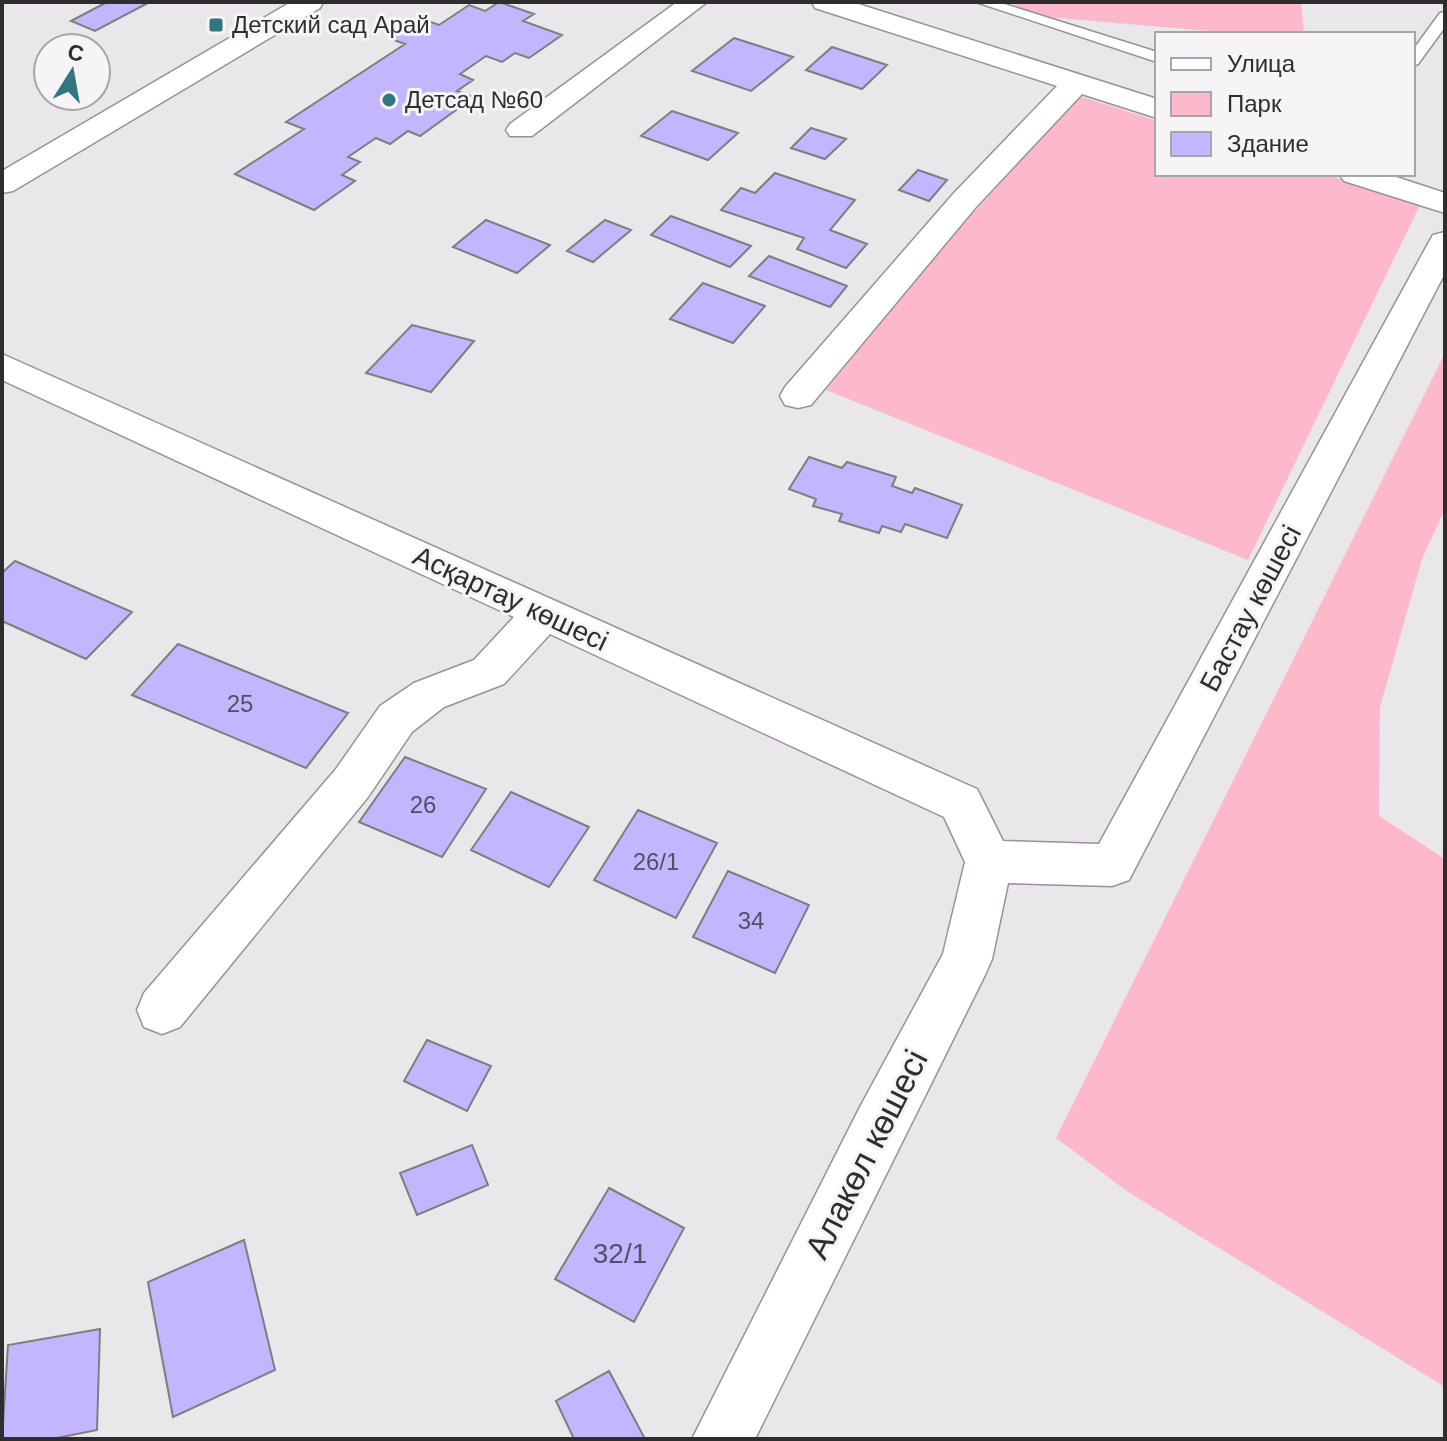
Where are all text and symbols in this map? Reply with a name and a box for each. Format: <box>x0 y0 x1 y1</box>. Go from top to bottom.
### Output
place label: Детский сад Арай <box>232 11 430 38</box>
marker: Детский сад Арай <box>207 16 225 34</box>
north arrow <box>32 32 112 112</box>
legend <box>1155 32 1415 176</box>
text: С <box>66 39 86 67</box>
text: Улица <box>1227 50 1296 77</box>
place label: Детсад №60 <box>405 86 543 113</box>
text: Парк <box>1227 90 1282 117</box>
marker: Детсад №60 <box>380 91 398 109</box>
text: Здание <box>1227 130 1309 157</box>
street label: Бастау көшесі <box>1194 520 1307 697</box>
street label: Асқартау көшесі <box>409 540 613 657</box>
house number: 25 <box>227 690 253 717</box>
house number: 26 <box>410 791 436 818</box>
house number: 26/1 <box>633 848 679 875</box>
house number: 34 <box>738 907 764 934</box>
street label: Алакөл көшесі <box>797 1043 935 1265</box>
house number: 32/1 <box>593 1238 647 1269</box>

